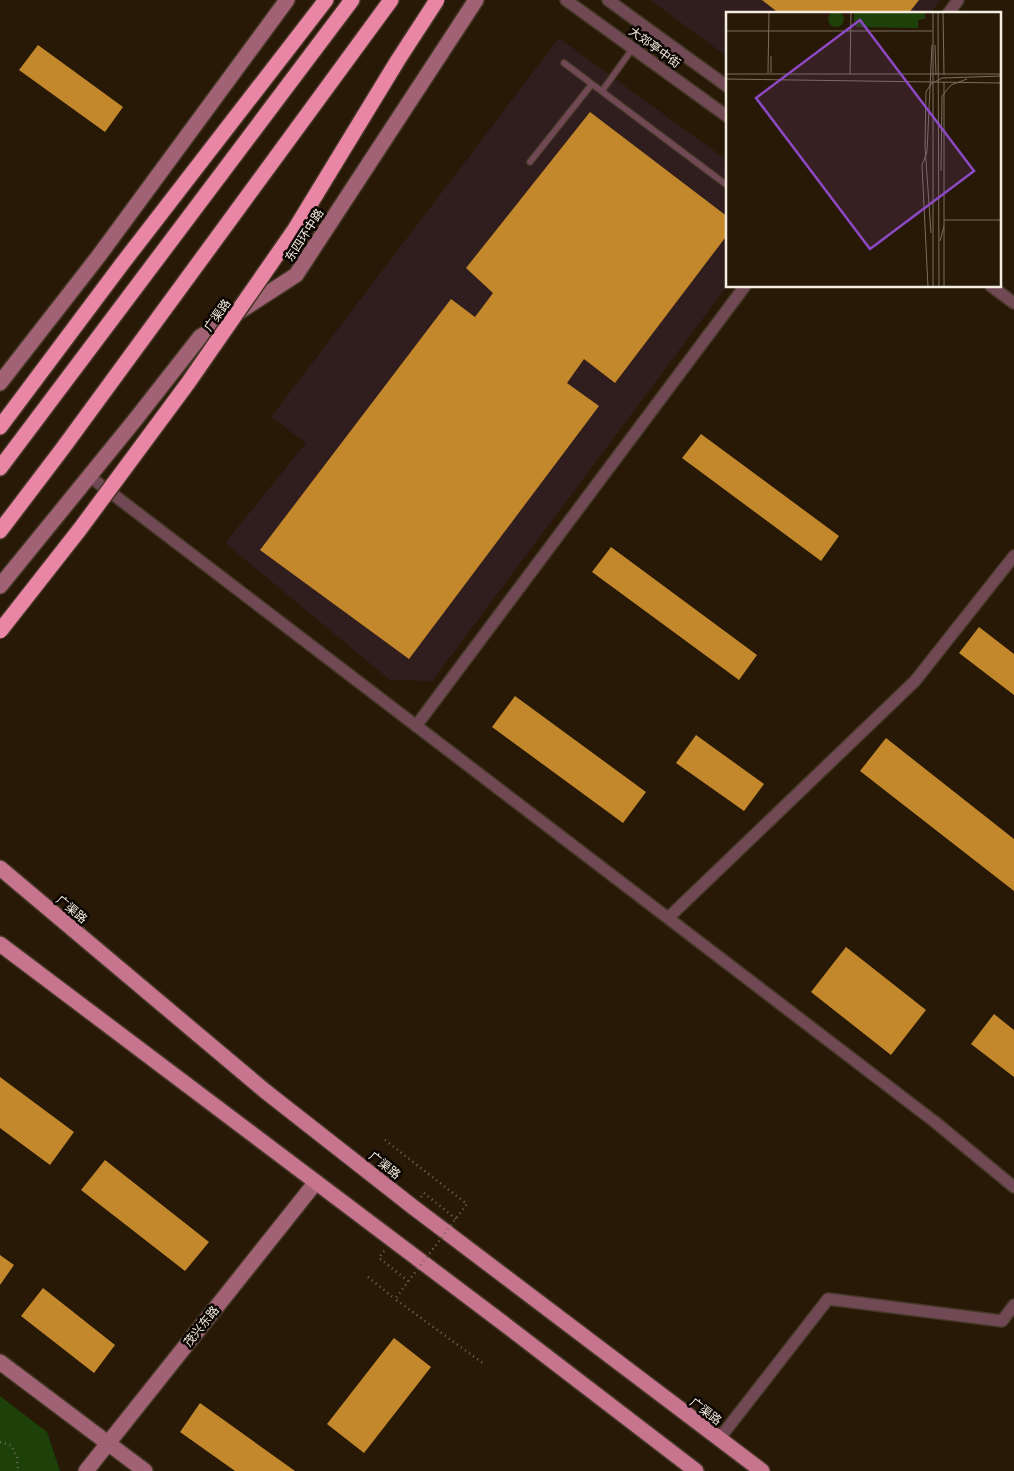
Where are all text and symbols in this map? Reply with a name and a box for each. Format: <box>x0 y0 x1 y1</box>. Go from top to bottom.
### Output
inset map <box>726 12 1002 288</box>
street label: 大郊亭中街 <box>626 23 684 71</box>
street label: 东四环中路 <box>281 206 327 264</box>
street label: 广渠路 <box>201 296 233 334</box>
street label: 广渠路 <box>53 892 91 926</box>
street label: 广渠路 <box>366 1148 404 1182</box>
street label: 茂兴东路 <box>180 1303 222 1349</box>
street label: 广渠路 <box>687 1394 725 1428</box>

